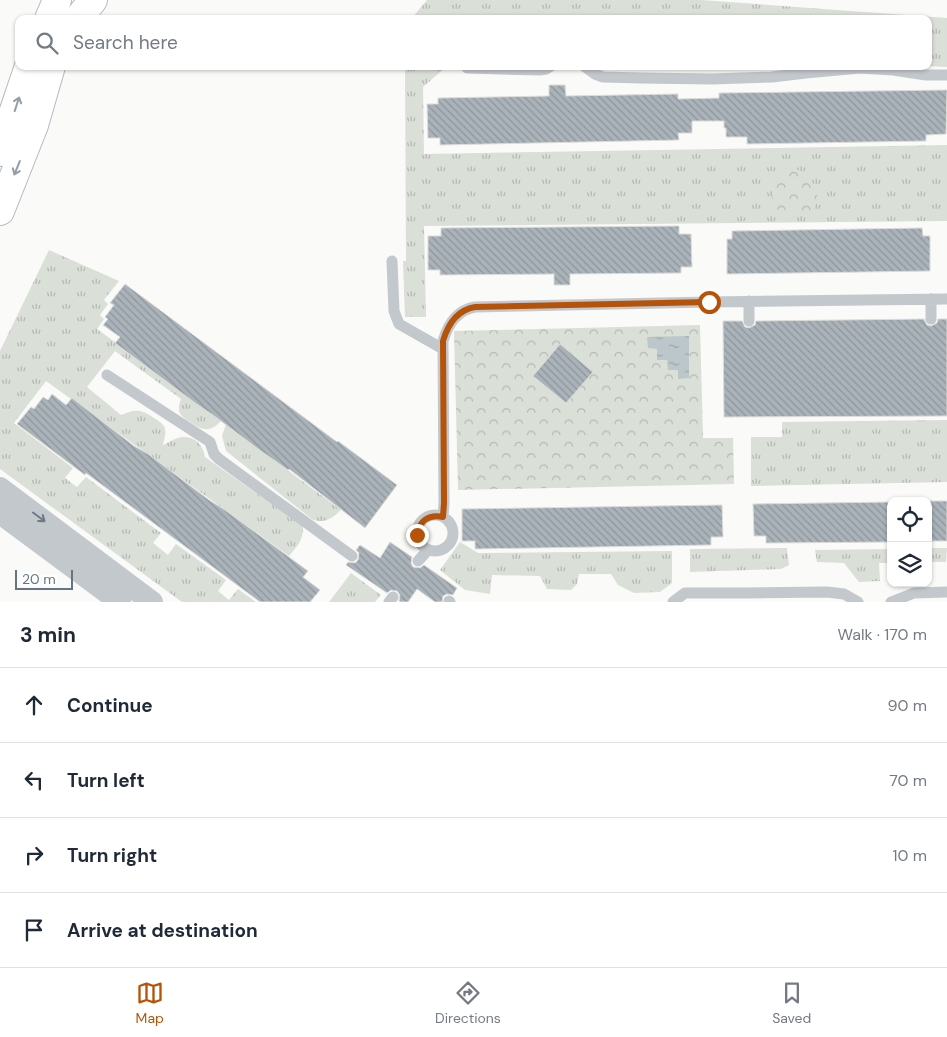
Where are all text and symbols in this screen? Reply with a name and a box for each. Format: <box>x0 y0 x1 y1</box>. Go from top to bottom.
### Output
search box <box>15 15 932 70</box>
icon: search <box>33 29 61 57</box>
text: Search here <box>73 30 178 55</box>
one-way arrow <box>13 96 22 112</box>
one-way arrow <box>12 160 21 175</box>
route start <box>698 291 721 314</box>
map controls <box>887 497 932 587</box>
button: locate <box>887 497 932 542</box>
one-way arrow <box>32 512 46 522</box>
route end <box>406 524 429 547</box>
button: layers <box>887 542 932 587</box>
scale bar <box>15 567 72 590</box>
text: 20 m <box>22 570 56 588</box>
text: 3 min <box>20 621 76 649</box>
text: Walk · 170 m <box>838 624 927 645</box>
icon: ahead <box>20 691 48 719</box>
text: Continue <box>67 693 153 718</box>
text: 90 m <box>887 695 927 716</box>
icon: left <box>20 766 48 794</box>
text: Turn left <box>67 768 145 793</box>
text: 70 m <box>889 770 927 791</box>
icon: right <box>20 841 48 869</box>
text: Turn right <box>67 843 157 868</box>
text: 10 m <box>893 845 927 866</box>
icon: arrive <box>20 916 48 944</box>
text: Arrive at destination <box>67 918 258 943</box>
tab: Map <box>136 979 164 1027</box>
tab: Directions <box>435 979 501 1027</box>
tab: Saved <box>772 979 811 1027</box>

